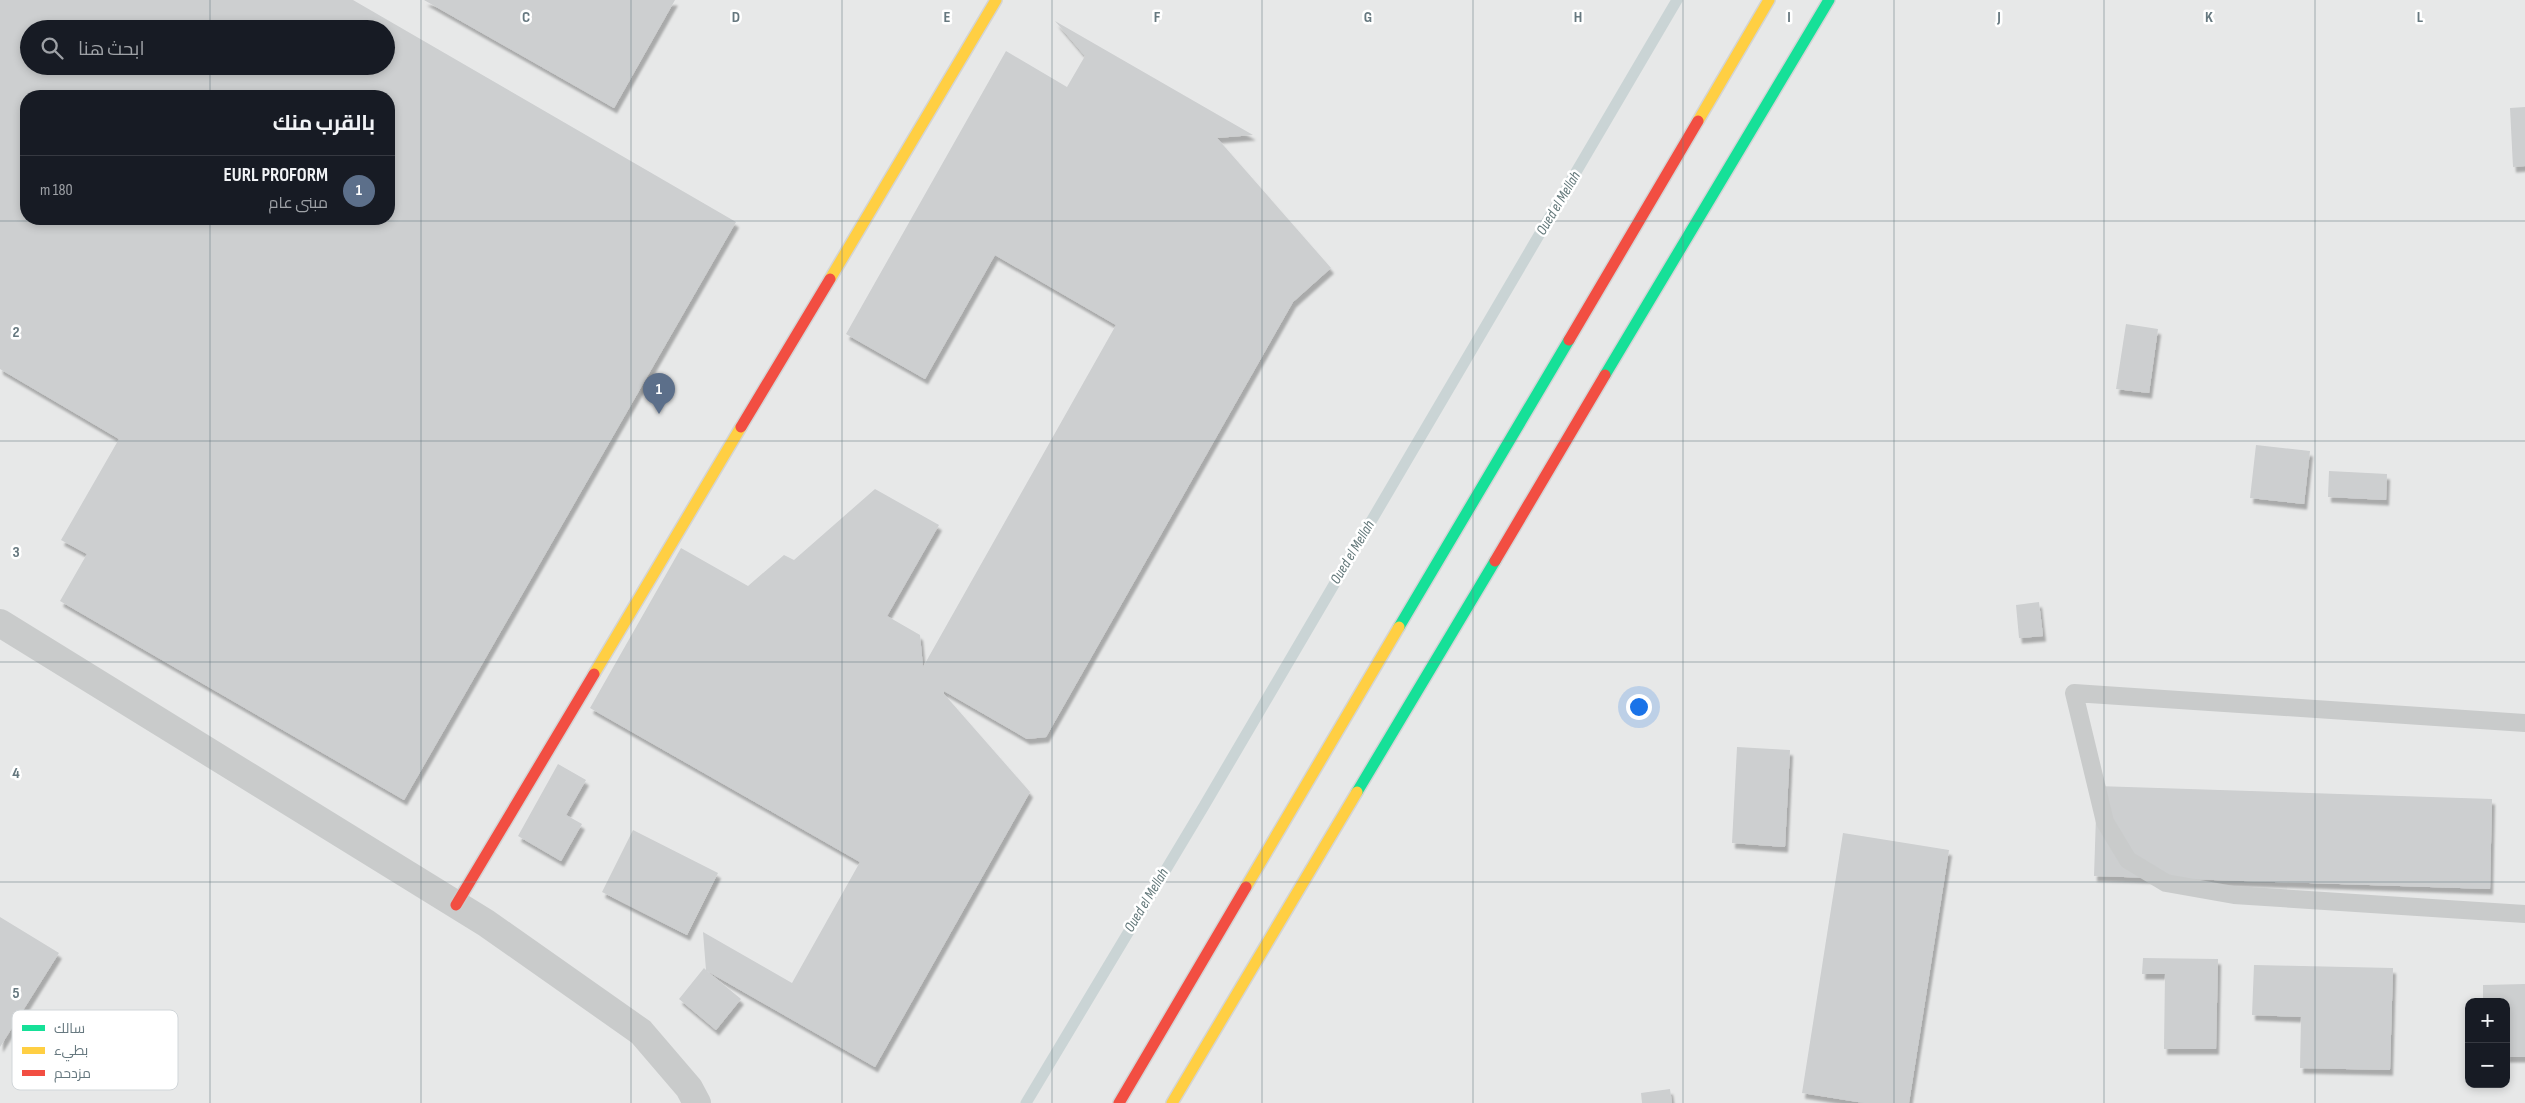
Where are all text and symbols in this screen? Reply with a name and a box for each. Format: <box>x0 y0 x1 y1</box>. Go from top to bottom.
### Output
text: C <box>522 8 530 27</box>
text: D <box>732 8 740 27</box>
text: E <box>944 8 951 27</box>
text: F <box>1154 8 1161 27</box>
text: G <box>1364 8 1372 27</box>
text: H <box>1574 8 1582 27</box>
text: I <box>1787 8 1791 27</box>
text: J <box>1996 8 2001 27</box>
text: K <box>2205 8 2213 27</box>
text: L <box>2417 8 2424 27</box>
search box <box>20 20 395 75</box>
icon: search <box>38 34 66 62</box>
text: ابحث هنا <box>78 38 145 61</box>
text: بالقرب منك <box>273 111 375 136</box>
text: EURL PROFORM <box>224 164 328 187</box>
water label: Oued el Mellah <box>1532 168 1585 239</box>
text: 180 m <box>40 181 73 200</box>
text: 1 <box>356 181 362 200</box>
text: مبنى عام <box>268 194 328 213</box>
text: 2 <box>12 323 20 342</box>
pin: 1 <box>643 373 675 414</box>
water label: Oued el Mellah <box>1326 517 1379 588</box>
text: 3 <box>12 543 20 562</box>
your location <box>1626 694 1652 720</box>
text: 4 <box>12 764 20 783</box>
water label: Oued el Mellah <box>1120 865 1173 936</box>
text: 5 <box>12 984 20 1003</box>
map controls <box>2465 998 2510 1088</box>
button: + <box>2465 998 2510 1043</box>
legend <box>12 1010 178 1090</box>
text: سالك <box>54 1020 85 1037</box>
text: بطيء <box>54 1042 88 1062</box>
button: − <box>2465 1043 2510 1088</box>
text: مزدحم <box>54 1065 91 1083</box>

